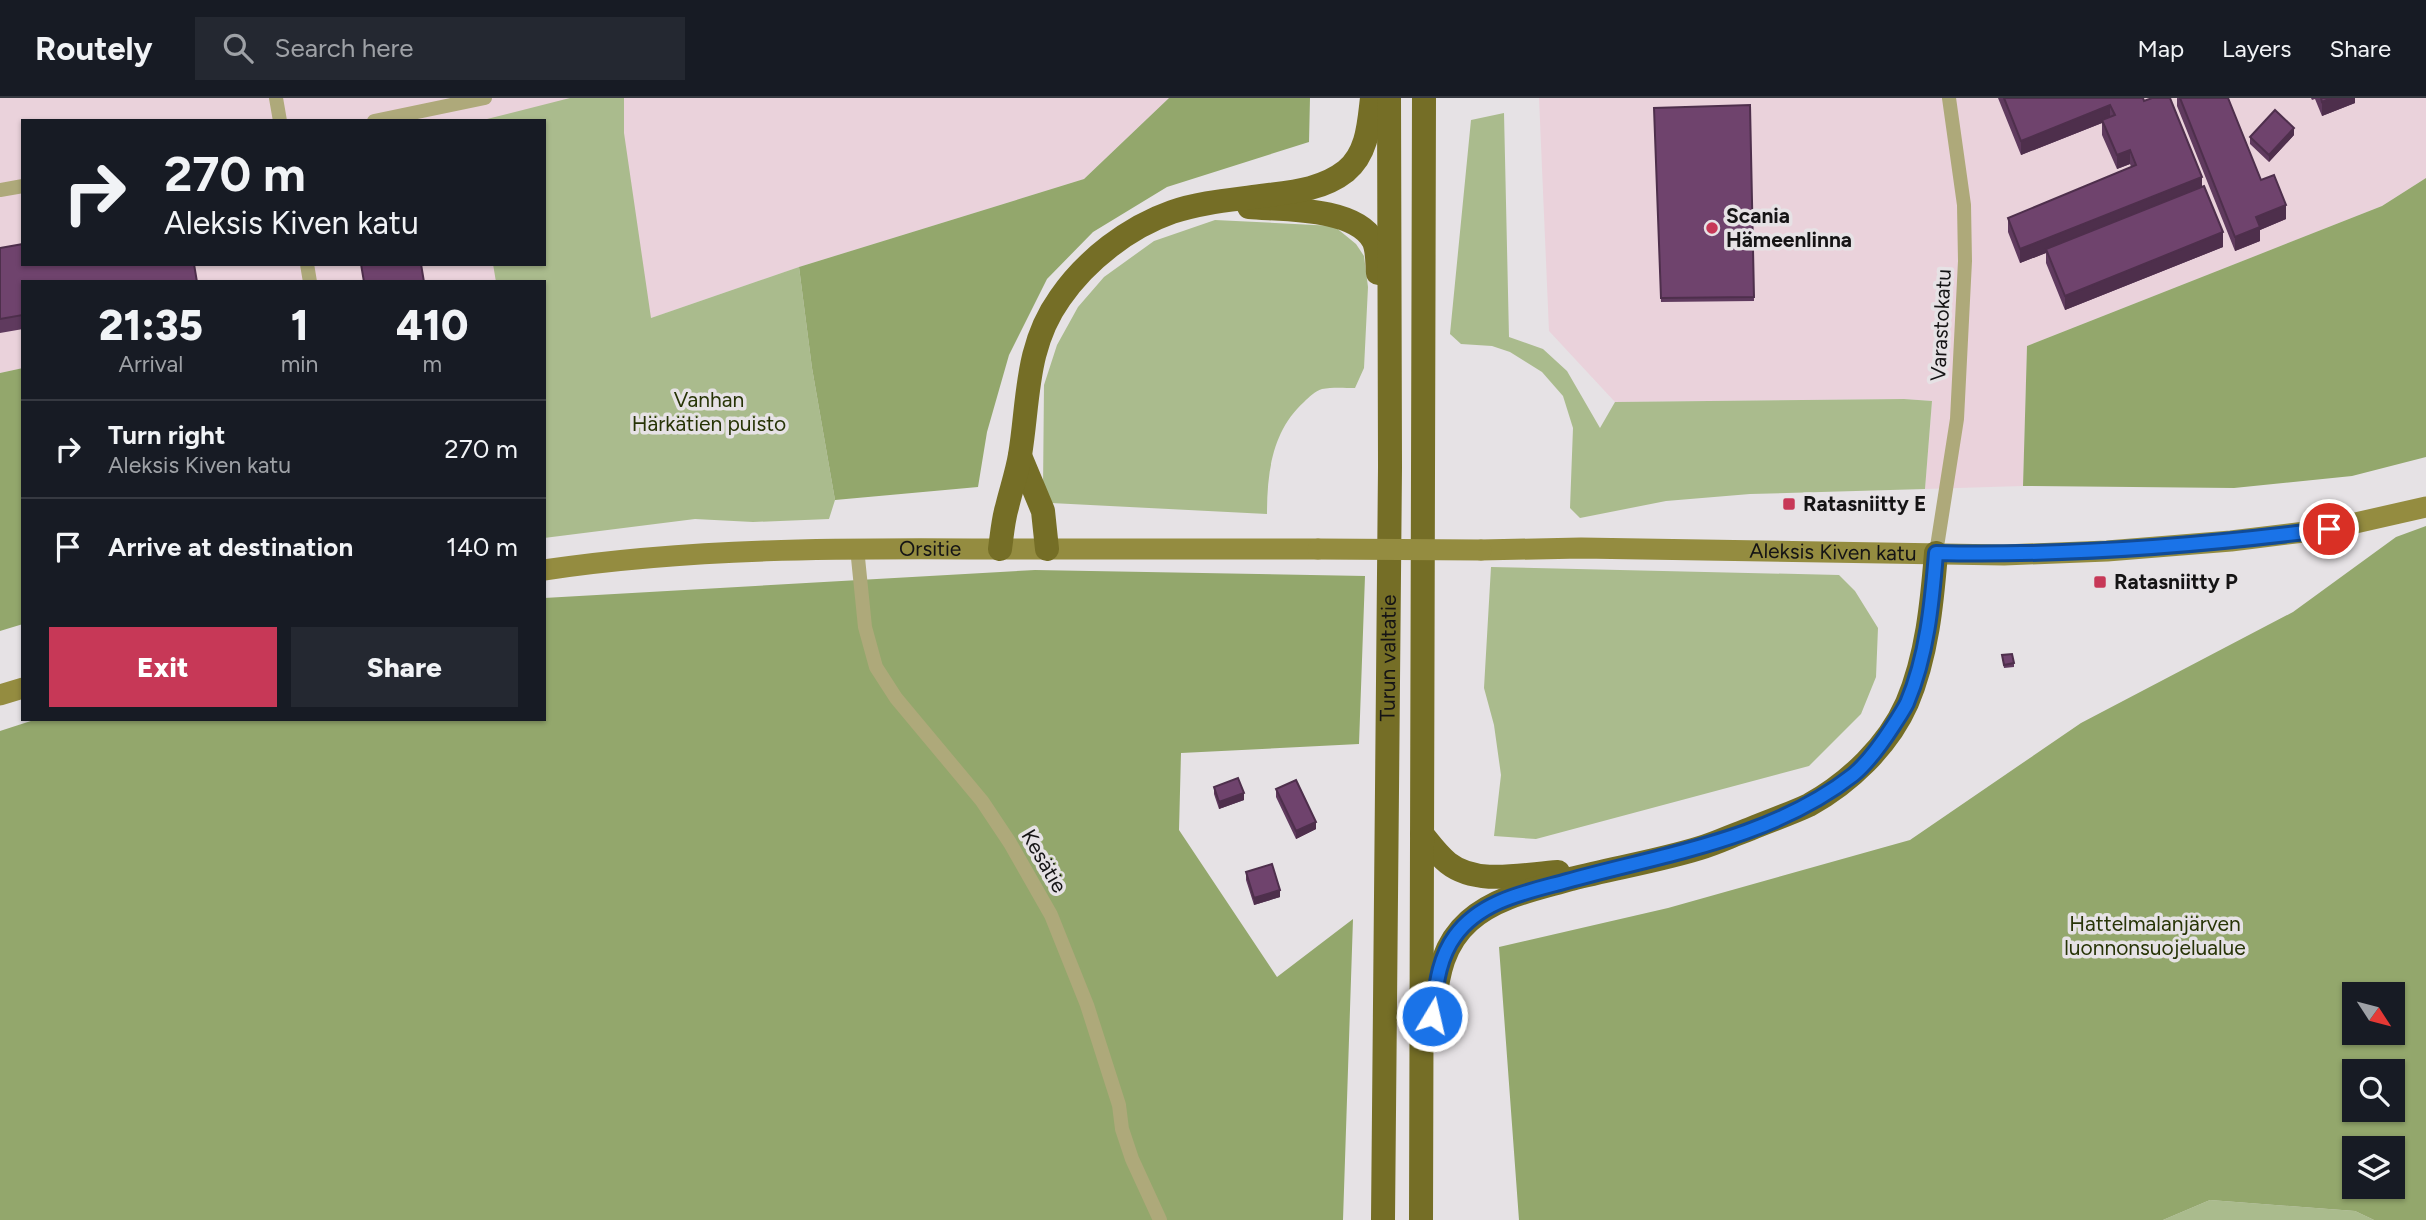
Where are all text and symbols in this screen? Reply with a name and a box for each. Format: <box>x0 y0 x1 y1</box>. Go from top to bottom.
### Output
search box <box>195 17 685 80</box>
text: Routely <box>35 29 153 68</box>
icon: search <box>219 29 257 67</box>
text: Search here <box>275 32 414 64</box>
text: Map <box>2137 34 2184 63</box>
text: Layers <box>2222 34 2291 63</box>
text: Share <box>2329 34 2391 63</box>
text: 270 m <box>164 144 306 203</box>
icon: right <box>49 147 140 238</box>
place label: Scania Hämeenlinna <box>1726 203 1852 252</box>
text: Aleksis Kiven katu <box>164 204 419 242</box>
marker: Scania Hämeenlinna <box>1704 220 1720 236</box>
street label: Varastokatu <box>1925 268 1956 382</box>
text: 21:35 <box>99 300 203 351</box>
text: 1 <box>291 300 309 351</box>
text: 410 <box>396 300 468 351</box>
text: Arrival <box>118 350 183 378</box>
text: min <box>281 350 318 378</box>
text: m <box>422 350 442 378</box>
park label: Vanhan Härkätien puisto <box>632 387 786 436</box>
text: Turn right <box>108 419 225 451</box>
icon: right <box>49 430 87 468</box>
text: 270 m <box>444 433 518 465</box>
text: Aleksis Kiven katu <box>108 451 291 479</box>
place label: Ratasniitty E <box>1803 491 1926 516</box>
marker: Ratasniitty E <box>1781 496 1797 512</box>
pin <box>2299 499 2359 559</box>
icon: arrive <box>2310 510 2348 548</box>
icon: arrive <box>49 528 87 566</box>
text: Arrive at destination <box>108 531 353 563</box>
text: 140 m <box>446 531 518 563</box>
street label: Orsitie <box>899 536 961 561</box>
street label: Aleksis Kiven katu <box>1749 538 1917 566</box>
place label: Ratasniitty P <box>2114 569 2238 594</box>
marker: Ratasniitty P <box>2092 574 2108 590</box>
street label: Turun valtatie <box>1375 594 1401 722</box>
button: Exit <box>49 627 277 707</box>
button: Share <box>291 627 518 707</box>
street label: Kesätie <box>1016 825 1072 897</box>
park label: Hattelmalanjärven luonnonsuojelualue <box>2064 911 2246 960</box>
position arrow <box>1395 979 1469 1053</box>
north arrow <box>2342 982 2404 1045</box>
map controls <box>2342 982 2405 1199</box>
button: search <box>2342 1059 2405 1122</box>
button: layers <box>2342 1136 2405 1199</box>

